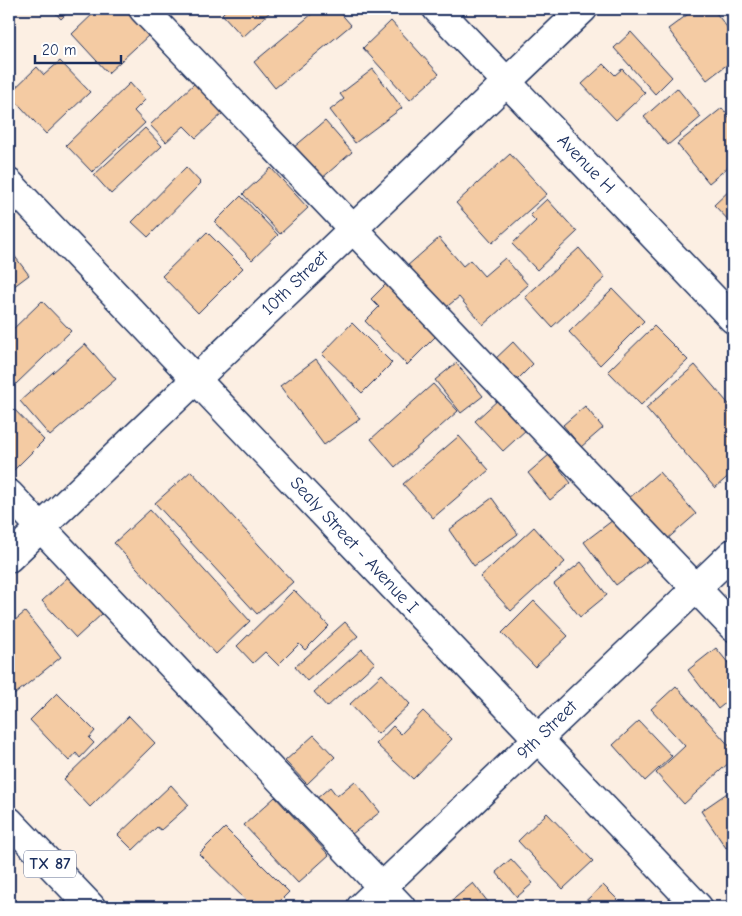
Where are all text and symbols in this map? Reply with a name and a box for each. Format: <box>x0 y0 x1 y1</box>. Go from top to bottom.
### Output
scale bar <box>35 32 121 64</box>
text: 20 m <box>42 41 76 59</box>
street label: Avenue H <box>553 130 619 198</box>
street label: 10th Street <box>257 246 333 320</box>
street label: Sealy Street - Avenue I <box>285 473 423 617</box>
street label: 9th Street <box>513 696 582 764</box>
road number: TX 87 <box>24 851 76 878</box>

